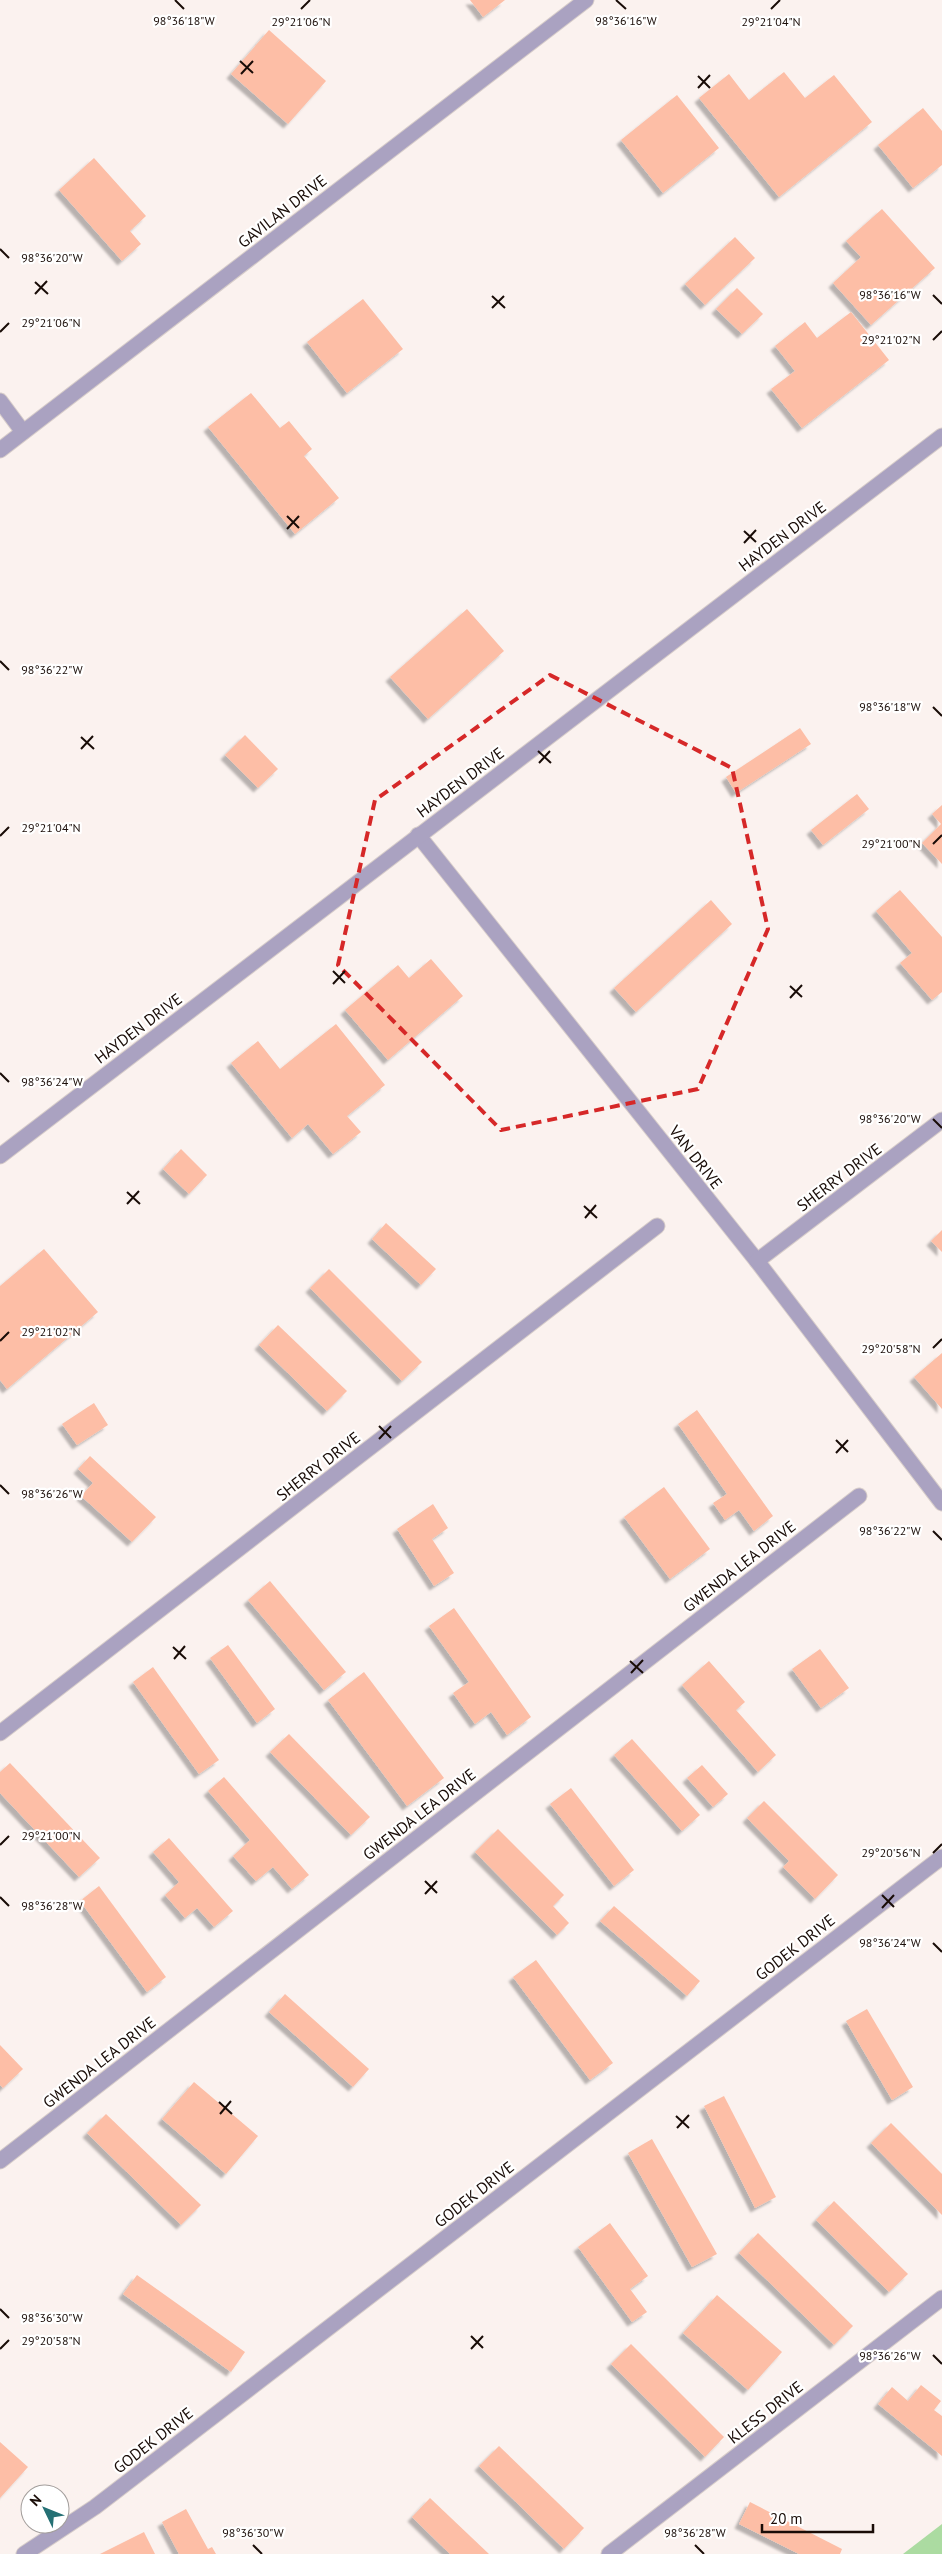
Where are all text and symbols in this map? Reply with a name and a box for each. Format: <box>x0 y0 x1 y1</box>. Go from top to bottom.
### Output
text: 98°36'18"W <box>153 13 215 28</box>
text: 98°36'16"W <box>595 13 657 28</box>
text: 29°21'06"N <box>271 14 331 29</box>
text: 29°21'04"N <box>741 14 801 29</box>
street label: GAVILAN DRIVE <box>234 170 330 252</box>
text: 98°36'20"W <box>21 250 83 265</box>
text: 98°36'16"W <box>859 287 921 302</box>
text: 29°21'06"N <box>21 315 81 330</box>
text: 29°21'02"N <box>861 332 921 347</box>
street label: HAYDEN DRIVE <box>734 497 830 575</box>
text: 98°36'22"W <box>21 662 83 677</box>
text: 98°36'18"W <box>859 699 921 714</box>
street label: HAYDEN DRIVE <box>412 743 508 821</box>
text: 29°21'04"N <box>21 820 81 835</box>
text: 29°21'00"N <box>861 836 921 851</box>
street label: HAYDEN DRIVE <box>90 989 186 1067</box>
text: 98°36'24"W <box>21 1074 83 1089</box>
text: 98°36'20"W <box>859 1111 921 1126</box>
street label: VAN DRIVE <box>664 1120 727 1193</box>
street label: SHERRY DRIVE <box>793 1139 885 1215</box>
text: 29°21'02"N <box>21 1324 81 1339</box>
text: 29°20'58"N <box>861 1341 921 1356</box>
street label: SHERRY DRIVE <box>272 1427 364 1505</box>
text: 98°36'26"W <box>21 1486 83 1501</box>
street label: GWENDA LEA DRIVE <box>679 1516 799 1616</box>
text: 98°36'22"W <box>859 1523 921 1538</box>
street label: GWENDA LEA DRIVE <box>359 1764 479 1864</box>
text: 29°21'00"N <box>21 1828 81 1843</box>
text: 29°20'56"N <box>861 1845 921 1860</box>
text: 98°36'28"W <box>21 1898 83 1913</box>
street label: GODEK DRIVE <box>751 1910 839 1984</box>
text: 98°36'24"W <box>859 1935 921 1950</box>
street label: GWENDA LEA DRIVE <box>39 2012 159 2112</box>
street label: GODEK DRIVE <box>430 2157 518 2231</box>
text: 98°36'30"W <box>21 2310 83 2325</box>
text: 29°20'58"N <box>21 2333 81 2348</box>
text: 98°36'26"W <box>859 2348 921 2363</box>
street label: KLESS DRIVE <box>723 2376 807 2448</box>
street label: GODEK DRIVE <box>109 2403 197 2477</box>
north arrow <box>20 2484 70 2534</box>
text: N <box>26 2491 45 2510</box>
scale bar <box>762 2502 873 2534</box>
text: 20 m <box>770 2509 803 2528</box>
text: 98°36'30"W <box>222 2525 284 2540</box>
text: 98°36'28"W <box>664 2525 726 2540</box>

